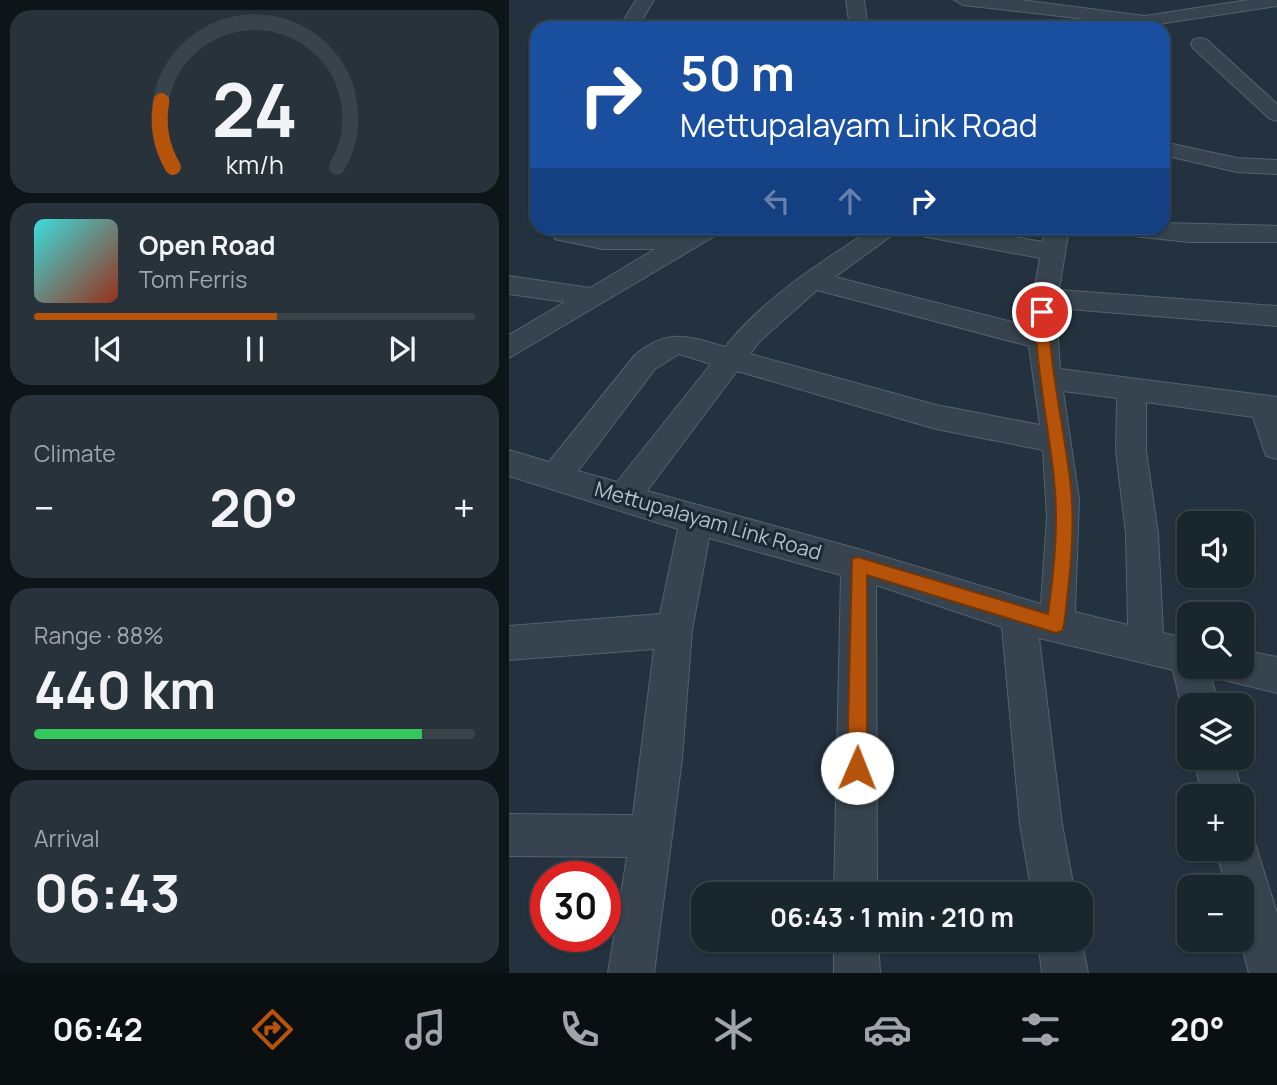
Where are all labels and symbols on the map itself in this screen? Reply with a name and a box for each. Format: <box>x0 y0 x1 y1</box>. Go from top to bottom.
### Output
pin <box>1012 282 1072 342</box>
street label: Mettupalayam Link Road <box>592 474 825 566</box>
position arrow <box>820 731 894 805</box>
speed limit sign: 30 <box>530 861 621 952</box>

